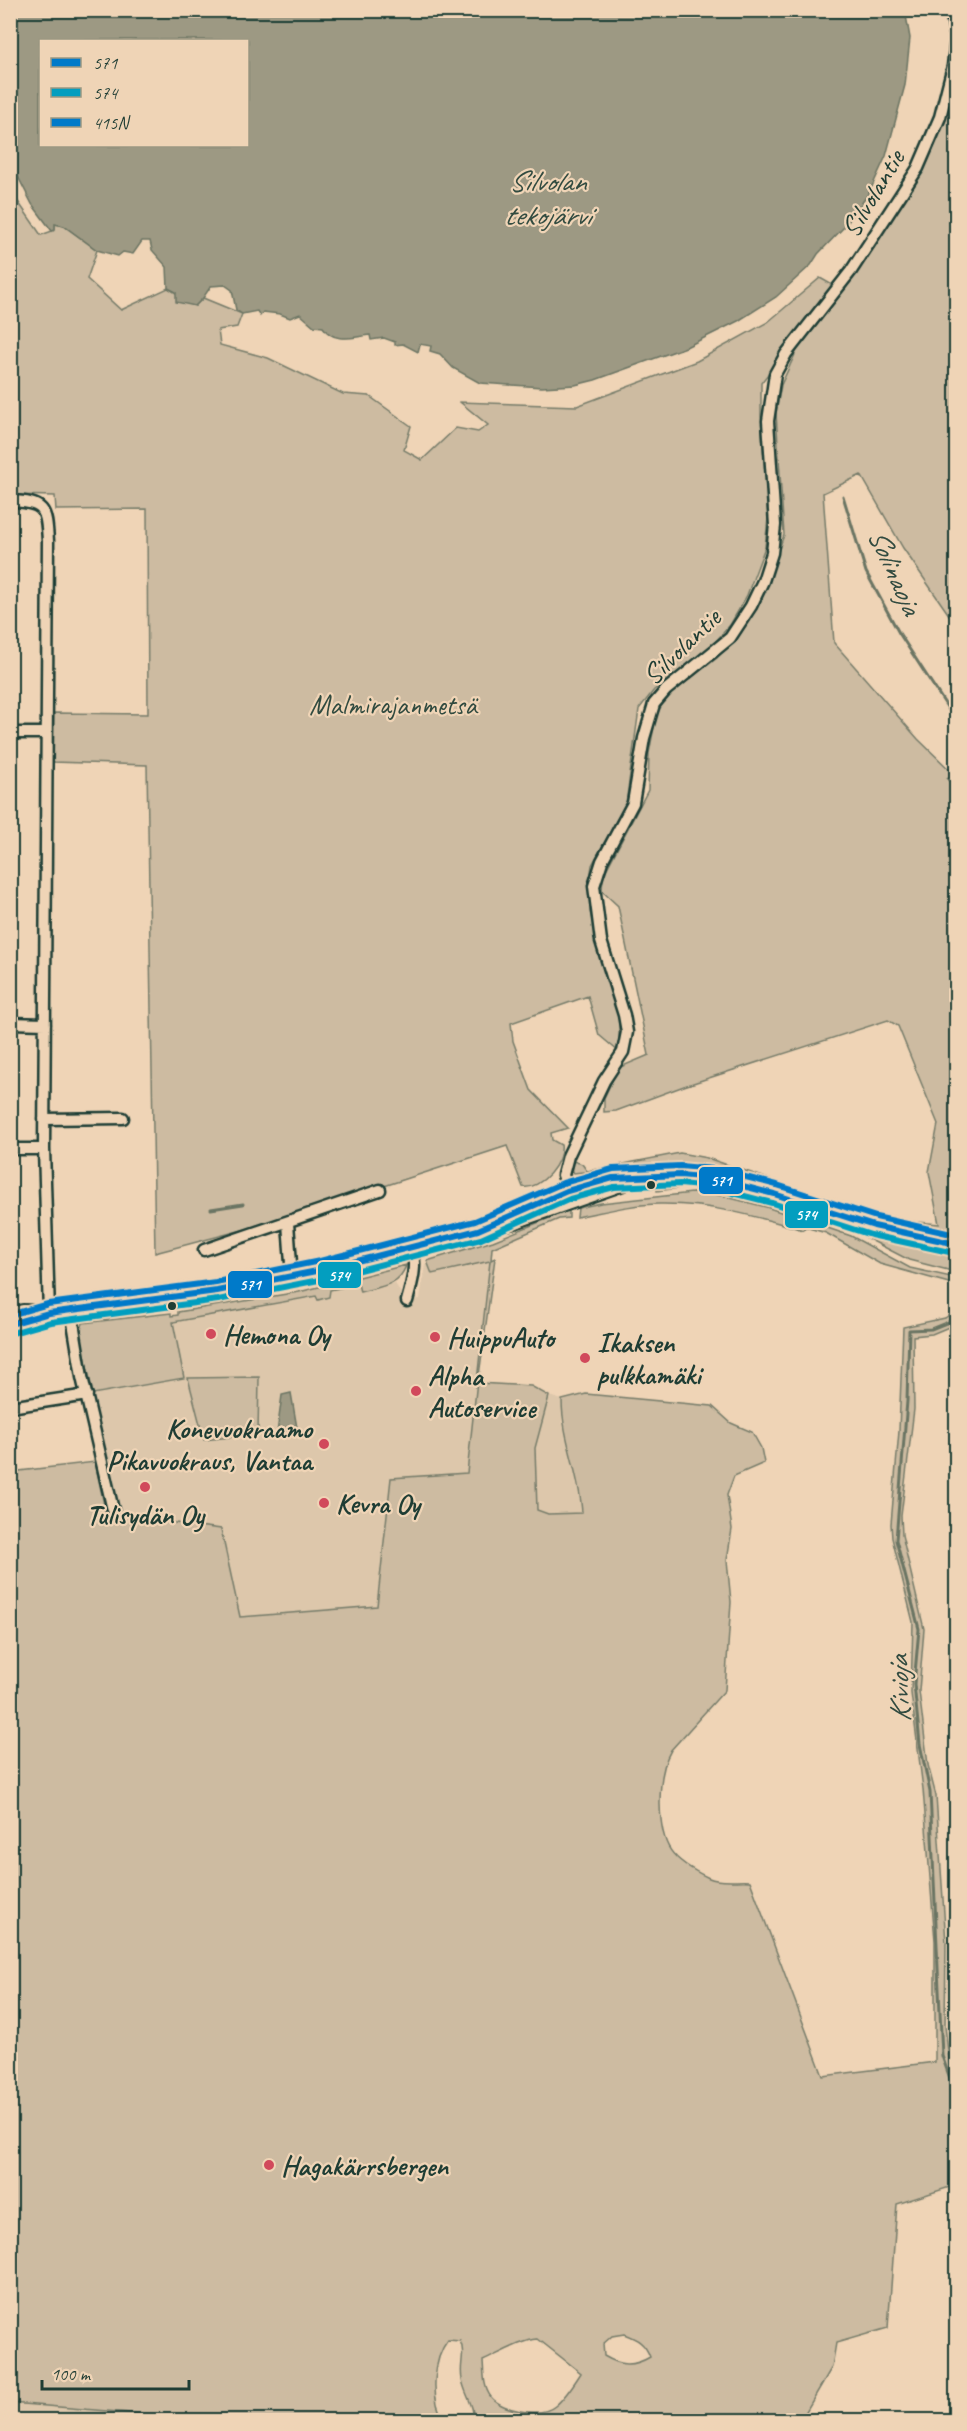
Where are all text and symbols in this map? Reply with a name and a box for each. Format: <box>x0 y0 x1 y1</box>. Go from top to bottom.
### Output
legend <box>39 39 249 147</box>
text: 571 <box>93 52 118 74</box>
text: 574 <box>93 82 119 104</box>
text: 415N <box>93 112 131 134</box>
street label: Silvolantie <box>833 142 913 243</box>
water label: Silvolan tekojärvi <box>504 162 598 234</box>
water label: Solinaoja <box>859 522 932 623</box>
street label: Silvolantie <box>635 599 729 692</box>
park label: Malmirajanmetsä <box>309 687 478 722</box>
line badge: 571 <box>698 1166 744 1195</box>
text: 571 <box>710 1171 733 1191</box>
unlabelled marker <box>645 1179 657 1191</box>
line badge: 574 <box>784 1200 829 1229</box>
text: 574 <box>795 1205 818 1225</box>
line badge: 574 <box>317 1261 362 1289</box>
text: 574 <box>328 1266 351 1286</box>
line badge: 571 <box>227 1270 273 1299</box>
text: 571 <box>239 1275 262 1295</box>
unlabelled marker <box>166 1300 178 1312</box>
place label: Hemona Oy <box>223 1317 333 1352</box>
place label: HuippuAuto <box>447 1320 557 1355</box>
place label: Ikaksen pulkkamäki <box>597 1325 704 1392</box>
marker: Hemona Oy <box>204 1327 218 1341</box>
marker: HuippuAuto <box>428 1330 442 1344</box>
marker: Ikaksen pulkkamäki <box>578 1351 592 1365</box>
place label: Alpha Autoservice <box>428 1358 538 1425</box>
marker: Alpha Autoservice <box>409 1384 423 1398</box>
place label: Konevuokraamo Pikavuokraus, Vantaa <box>107 1411 314 1478</box>
marker: Konevuokraamo Pikavuokraus, Vantaa <box>317 1437 331 1451</box>
marker: Tulisydän Oy <box>138 1480 152 1494</box>
place label: Kevra Oy <box>336 1486 423 1521</box>
marker: Kevra Oy <box>317 1496 331 1510</box>
place label: Tulisydän Oy <box>86 1497 206 1533</box>
water label: Kivioja <box>879 1652 919 1723</box>
place label: Hagakärrsbergen <box>281 2148 449 2183</box>
marker: Hagakärrsbergen <box>262 2158 276 2172</box>
scale bar <box>42 2353 189 2391</box>
text: 100 m <box>51 2363 92 2385</box>

